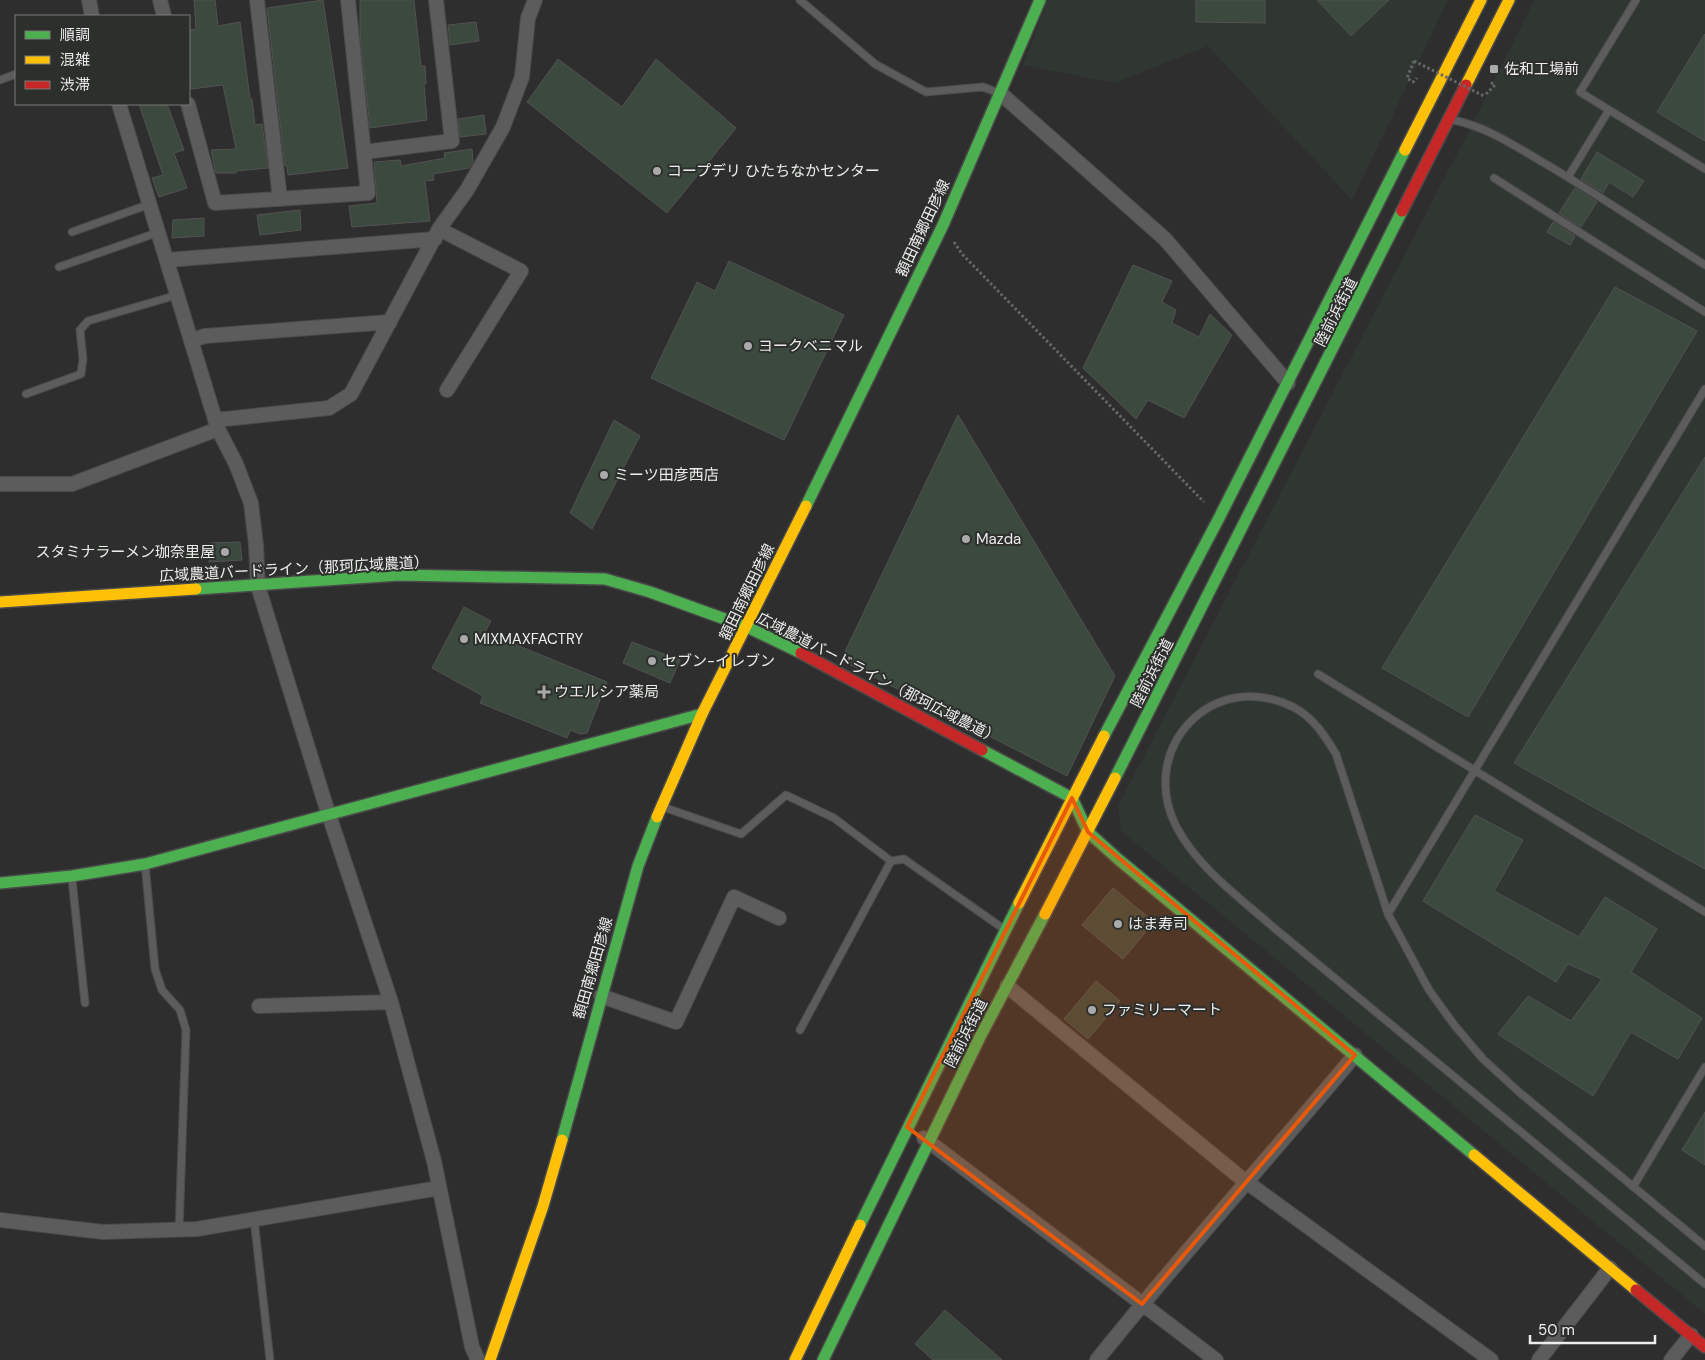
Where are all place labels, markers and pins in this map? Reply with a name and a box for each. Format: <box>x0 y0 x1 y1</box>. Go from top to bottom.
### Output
place label: 佐和工場前 <box>1504 59 1579 79</box>
marker: 佐和工場前 <box>1488 63 1500 75</box>
place label: コープデリ ひたちなかセンター <box>667 161 880 181</box>
marker: コープデリ ひたちなかセンター <box>651 165 663 177</box>
place label: ヨークベニマル <box>758 336 863 356</box>
marker: ヨークベニマル <box>742 340 754 352</box>
place label: ミーツ田彦西店 <box>614 465 719 485</box>
marker: ミーツ田彦西店 <box>598 469 610 481</box>
place label: Mazda <box>976 529 1021 549</box>
marker: Mazda <box>960 533 972 545</box>
place label: スタミナラーメン珈奈里屋 <box>36 542 215 562</box>
marker: スタミナラーメン珈奈里屋 <box>219 546 231 558</box>
place label: MIXMAXFACTRY <box>474 629 584 649</box>
marker: MIXMAXFACTRY <box>458 633 470 645</box>
place label: セブン-イレブン <box>662 651 775 671</box>
marker: セブン-イレブン <box>646 655 658 667</box>
place label: ウエルシア薬局 <box>554 682 659 702</box>
marker: ウエルシア薬局 <box>538 686 550 698</box>
place label: はま寿司 <box>1128 914 1188 934</box>
marker: はま寿司 <box>1112 918 1124 930</box>
place label: ファミリーマート <box>1102 1000 1222 1020</box>
marker: ファミリーマート <box>1086 1004 1098 1016</box>

